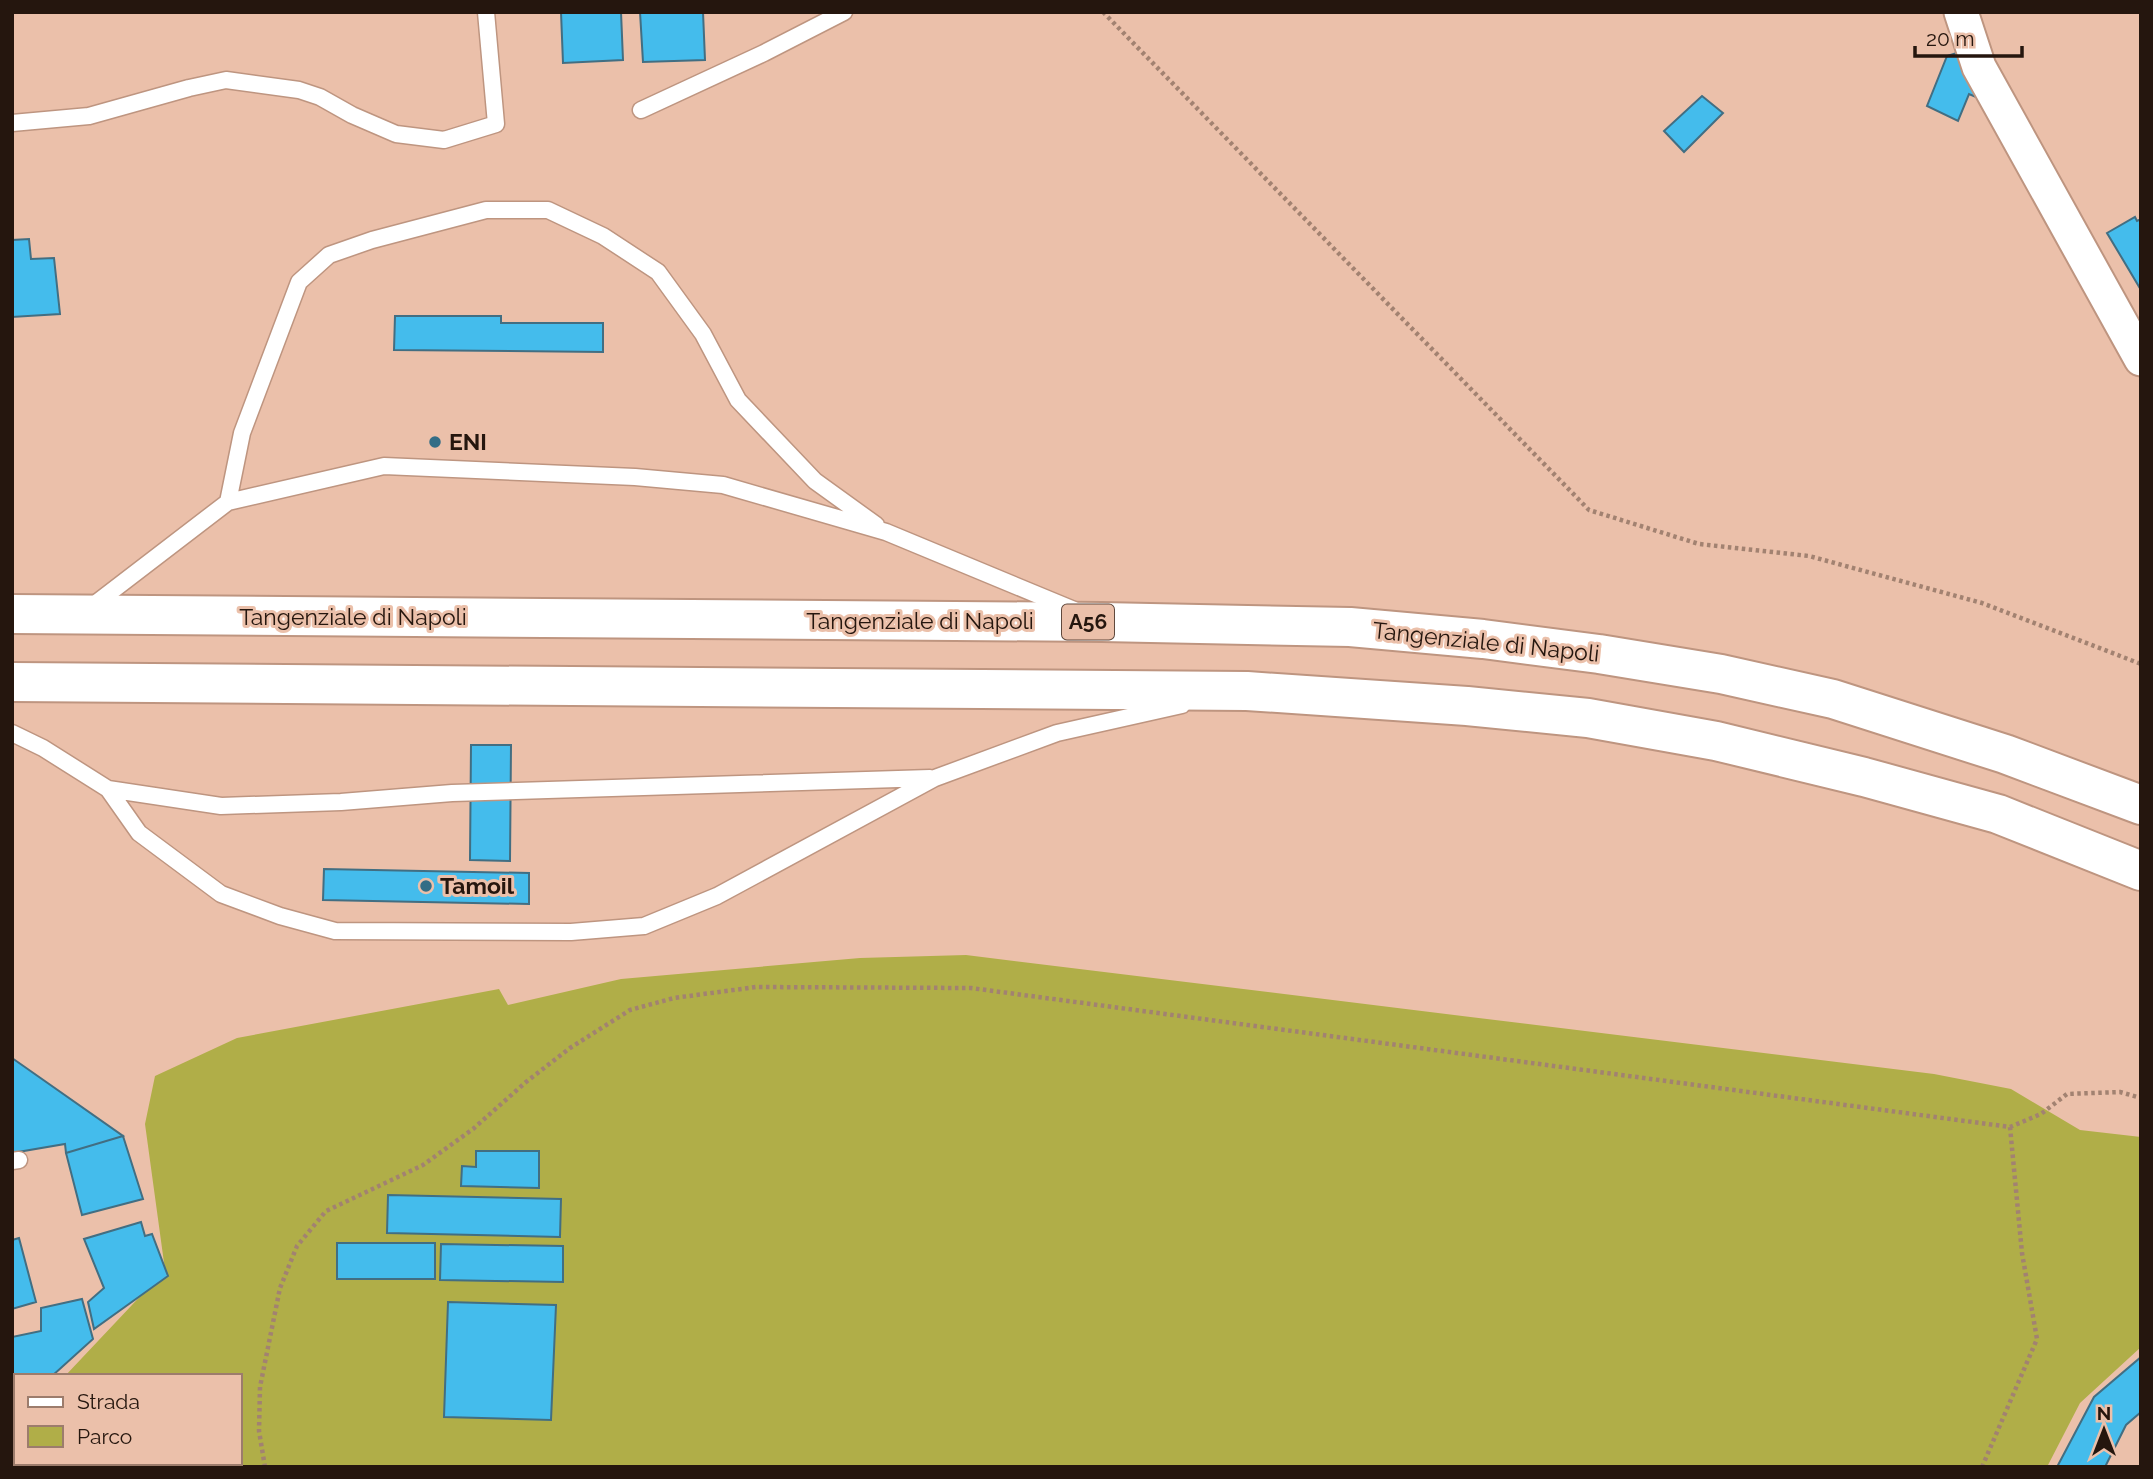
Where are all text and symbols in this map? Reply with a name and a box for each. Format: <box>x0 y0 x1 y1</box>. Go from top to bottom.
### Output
scale bar <box>1915 14 2022 58</box>
text: 20 m <box>1926 26 1974 51</box>
place label: ENI <box>449 428 487 455</box>
marker: ENI <box>427 434 443 450</box>
street label: Tangenziale di Napoli <box>239 603 467 630</box>
road number: A56 <box>1062 604 1114 640</box>
street label: Tangenziale di Napoli <box>806 607 1034 634</box>
street label: Tangenziale di Napoli <box>1371 616 1601 667</box>
place label: Tamoil <box>440 872 515 899</box>
marker: Tamoil <box>418 878 434 894</box>
legend <box>14 1374 242 1465</box>
text: Strada <box>77 1389 140 1414</box>
north arrow <box>2069 1395 2139 1465</box>
text: N <box>2097 1402 2111 1424</box>
text: Parco <box>77 1424 132 1449</box>

